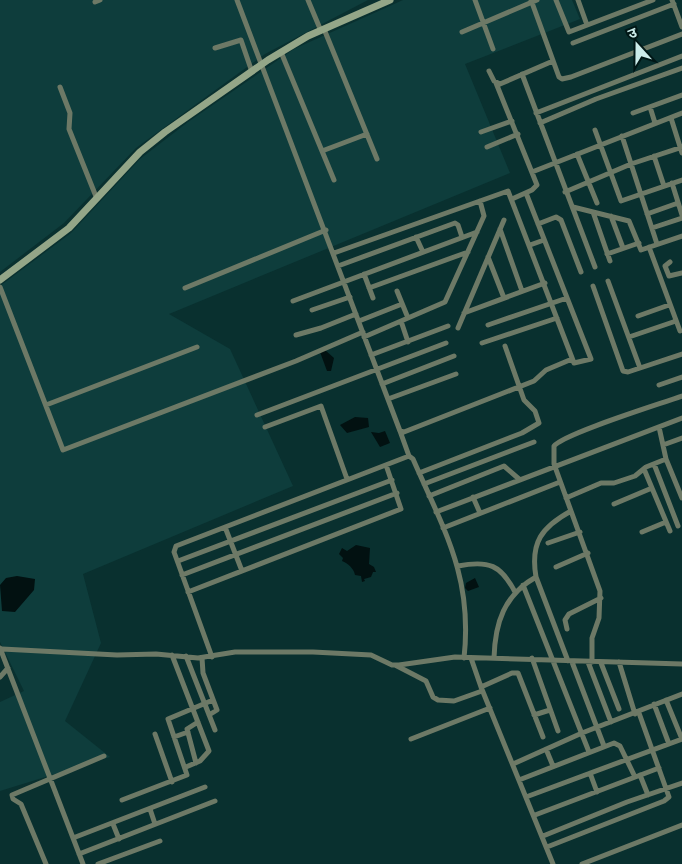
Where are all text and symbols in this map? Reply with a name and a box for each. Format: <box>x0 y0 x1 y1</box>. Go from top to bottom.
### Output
north arrow <box>612 20 662 70</box>
text: उ <box>625 23 641 45</box>

